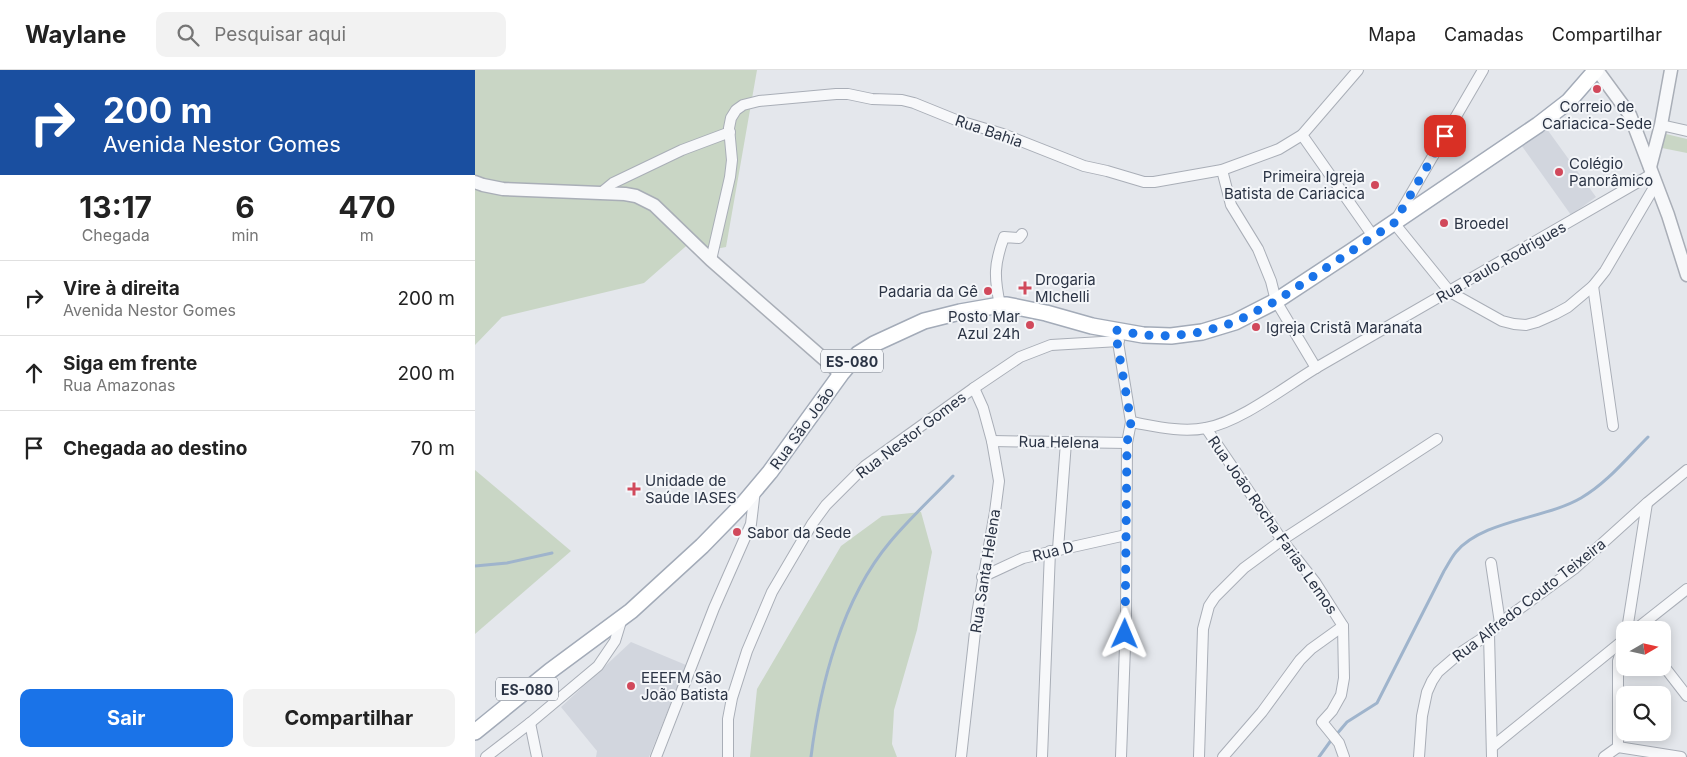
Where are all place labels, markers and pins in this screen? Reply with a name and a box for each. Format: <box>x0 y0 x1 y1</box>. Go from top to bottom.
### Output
marker: Correio de Cariacica-Sede <box>1591 83 1603 95</box>
place label: Correio de Cariacica-Sede <box>1542 97 1652 133</box>
pin <box>1424 115 1466 157</box>
place label: Colégio Panorâmico <box>1569 154 1653 190</box>
marker: Colégio Panorâmico <box>1553 166 1565 178</box>
place label: Primeira Igreja Batista de Cariacica <box>1224 167 1365 203</box>
marker: Primeira Igreja Batista de Cariacica <box>1369 179 1381 191</box>
place label: Broedel <box>1454 214 1509 233</box>
marker: Broedel <box>1438 217 1450 229</box>
place label: Drogaria MIchelli <box>1035 270 1096 306</box>
place label: Padaria da Gê <box>878 282 978 301</box>
marker: Drogaria MIchelli <box>1019 282 1031 294</box>
marker: Padaria da Gê <box>982 285 994 297</box>
place label: Posto Mar Azul 24h <box>948 307 1020 343</box>
place label: Igreja Cristã Maranata <box>1266 318 1422 337</box>
marker: Posto Mar Azul 24h <box>1024 319 1036 331</box>
marker: Igreja Cristã Maranata <box>1250 321 1262 333</box>
place label: Unidade de Saúde IASES <box>645 471 737 507</box>
marker: Unidade de Saúde IASES <box>627 482 641 496</box>
place label: Sabor da Sede <box>747 523 851 542</box>
marker: Sabor da Sede <box>731 526 743 538</box>
place label: EEEFM São João Batista <box>641 668 728 704</box>
marker: EEEFM São João Batista <box>625 680 637 692</box>

